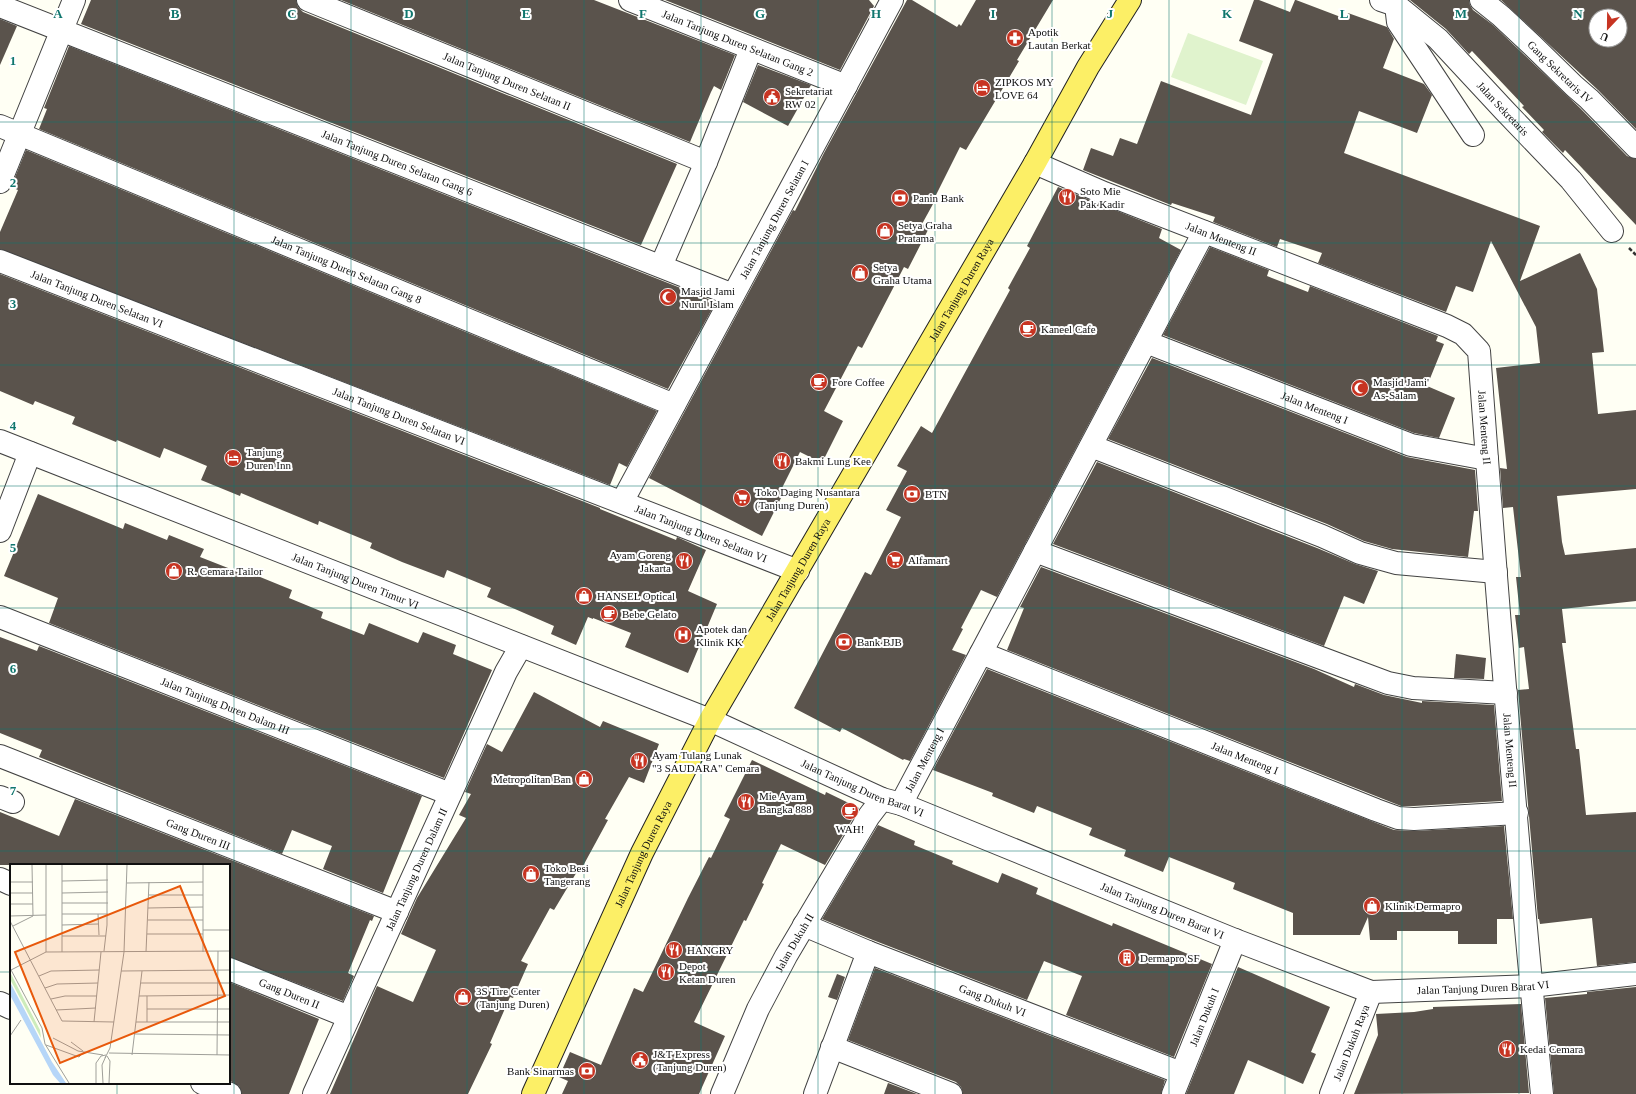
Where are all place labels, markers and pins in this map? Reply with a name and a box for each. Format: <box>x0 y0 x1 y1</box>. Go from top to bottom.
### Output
place label: Apotik Lautan Berkat <box>1028 26 1091 51</box>
pharmacy icon: Apotik Lautan Berkat <box>1005 28 1025 48</box>
place label: ZIPKOS MY LOVE 64 <box>995 76 1054 101</box>
hotel icon: ZIPKOS MY LOVE 64 <box>972 78 992 98</box>
place label: Sekretariat RW 02 <box>785 85 833 110</box>
public building icon: Sekretariat RW 02 <box>762 87 782 107</box>
place label: Soto Mie Pak Kadir <box>1080 185 1125 210</box>
restaurant icon: Soto Mie Pak Kadir <box>1057 187 1077 207</box>
bank icon: Panin Bank <box>890 188 910 208</box>
place label: Panin Bank <box>913 192 965 204</box>
place label: Setya Graha Pratama <box>898 219 952 244</box>
shop icon: Setya Graha Pratama <box>875 221 895 241</box>
place label: Setya Graha Utama <box>873 261 932 286</box>
shop icon: Setya Graha Utama <box>850 263 870 283</box>
place label: Masjid Jami Nurul Islam <box>681 285 735 310</box>
mosque icon: Masjid Jami Nurul Islam <box>658 287 678 307</box>
cafe icon: Kaneel Cafe <box>1018 319 1038 339</box>
place label: Kaneel Cafe <box>1041 323 1096 335</box>
cafe icon: Fore Coffee <box>809 372 829 392</box>
place label: Fore Coffee <box>832 376 885 388</box>
place label: Masjid Jami' As-Salam <box>1373 376 1429 401</box>
mosque icon: Masjid Jami' As-Salam <box>1350 378 1370 398</box>
place label: Tanjung Duren Inn <box>246 446 291 471</box>
hotel icon: Tanjung Duren Inn <box>223 448 243 468</box>
restaurant icon: Bakmi Lung Kee <box>772 451 792 471</box>
place label: Bakmi Lung Kee <box>795 455 871 467</box>
bank icon: BTN <box>902 484 922 504</box>
place label: Toko Daging Nusantara (Tanjung Duren) <box>755 486 860 512</box>
supermarket icon: Toko Daging Nusantara (Tanjung Duren) <box>732 488 752 508</box>
place label: BTN <box>925 488 947 500</box>
place label: Ayam Goreng Jakarta <box>609 549 671 574</box>
supermarket icon: Alfamart <box>885 550 905 570</box>
restaurant icon: Ayam Goreng Jakarta <box>674 551 694 571</box>
place label: Alfamart <box>908 554 948 566</box>
shop icon: R. Cemara Tailor <box>164 561 184 581</box>
place label: R. Cemara Tailor <box>187 565 263 577</box>
shop icon: HANSEL Optical <box>574 586 594 606</box>
place label: HANSEL Optical <box>597 590 675 602</box>
cafe icon: Bebe Gelato <box>599 604 619 624</box>
place label: Bebe Gelato <box>622 608 677 620</box>
place label: Apotek dan Klinik KK <box>696 623 748 648</box>
hospital icon: Apotek dan Klinik KK <box>673 625 693 645</box>
bank icon: Bank BJB <box>834 632 854 652</box>
place label: Bank BJB <box>857 636 902 648</box>
place label: Ayam Tulang Lunak "3 SAUDARA" Cemara <box>652 749 759 774</box>
restaurant icon: Ayam Tulang Lunak "3 SAUDARA" Cemara <box>629 751 649 771</box>
shop icon: Metropolitan Ban <box>574 769 594 789</box>
place label: Metropolitan Ban <box>493 773 571 785</box>
place label: Mie Ayam Bangka 888 <box>759 790 812 815</box>
restaurant icon: Mie Ayam Bangka 888 <box>736 792 756 812</box>
cafe icon: WAH! <box>840 801 860 821</box>
place label: WAH! <box>836 823 864 835</box>
place label: Toko Besi Tangerang <box>544 862 591 887</box>
shop icon: Toko Besi Tangerang <box>521 864 541 884</box>
shop icon: Klinik Dermapro <box>1362 896 1382 916</box>
place label: Klinik Dermapro <box>1385 900 1461 912</box>
restaurant icon: HANGRY <box>664 940 684 960</box>
place label: HANGRY <box>687 944 734 956</box>
building icon: Dermapro SF <box>1117 948 1137 968</box>
place label: Dermapro SF <box>1140 952 1200 964</box>
place label: Depot Ketan Duren <box>679 960 736 985</box>
restaurant icon: Depot Ketan Duren <box>656 962 676 982</box>
place label: 3S Tire Center (Tanjung Duren) <box>476 985 550 1011</box>
shop icon: 3S Tire Center (Tanjung Duren) <box>453 987 473 1007</box>
restaurant icon: Kedai Cemara <box>1497 1039 1517 1059</box>
place label: Kedai Cemara <box>1520 1043 1583 1055</box>
place label: J&T Express (Tanjung Duren) <box>653 1048 727 1074</box>
public building icon: J&T Express (Tanjung Duren) <box>630 1050 650 1070</box>
bank icon: Bank Sinarmas <box>577 1061 597 1081</box>
place label: Bank Sinarmas <box>507 1065 574 1077</box>

